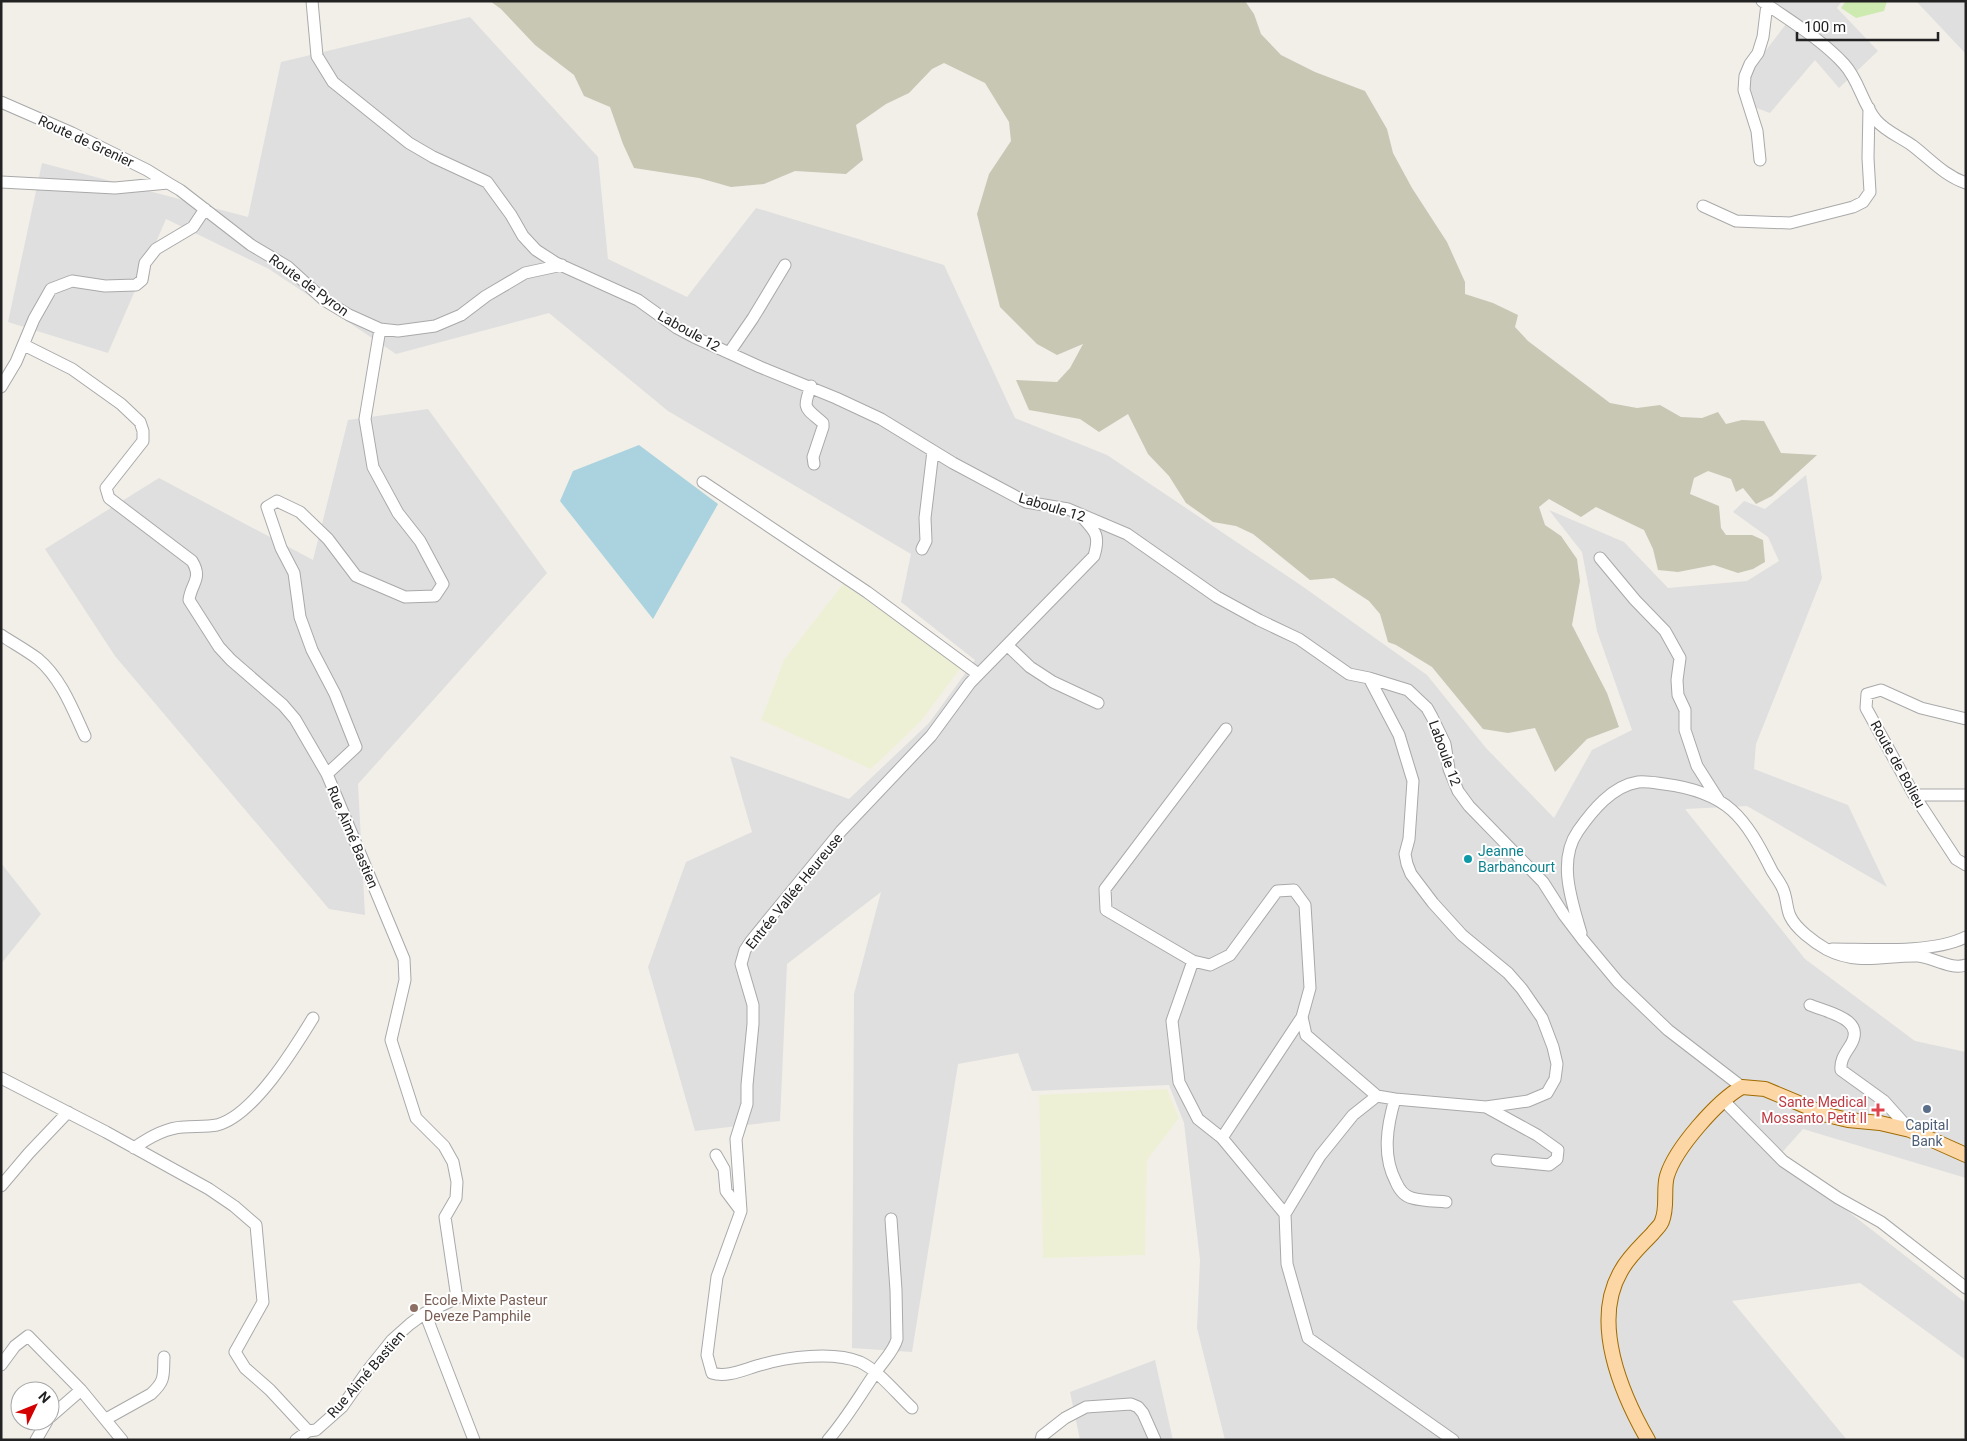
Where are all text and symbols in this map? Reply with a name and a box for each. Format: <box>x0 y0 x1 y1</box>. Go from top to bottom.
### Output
scale bar <box>1797 10 1938 42</box>
text: 100 m <box>1804 18 1846 36</box>
street label: Route de Grenier <box>36 112 136 170</box>
street label: Route de Pyron <box>266 251 352 319</box>
street label: Laboule 12 <box>655 307 723 355</box>
street label: Laboule 12 <box>1017 489 1087 525</box>
street label: Laboule 12 <box>1426 718 1464 788</box>
street label: Route de Bolieu <box>1867 718 1929 810</box>
street label: Rue Aimé Bastien <box>324 783 382 891</box>
street label: Entrée Vallée Heureuse <box>742 830 846 952</box>
place label: Jeanne Barbancourt <box>1478 843 1555 875</box>
marker: Jeanne Barbancourt <box>1462 853 1474 865</box>
place label: Sante Medical Mossanto Petit II <box>1761 1094 1867 1126</box>
marker: Sante Medical Mossanto Petit II <box>1871 1103 1885 1117</box>
marker: Capital Bank <box>1921 1103 1933 1115</box>
place label: Capital Bank <box>1905 1117 1949 1149</box>
place label: Ecole Mixte Pasteur Deveze Pamphile <box>424 1292 548 1324</box>
marker: Ecole Mixte Pasteur Deveze Pamphile <box>408 1302 420 1314</box>
street label: Rue Aimé Bastien <box>324 1327 408 1421</box>
north arrow <box>10 1381 60 1431</box>
text: N <box>35 1388 54 1406</box>

